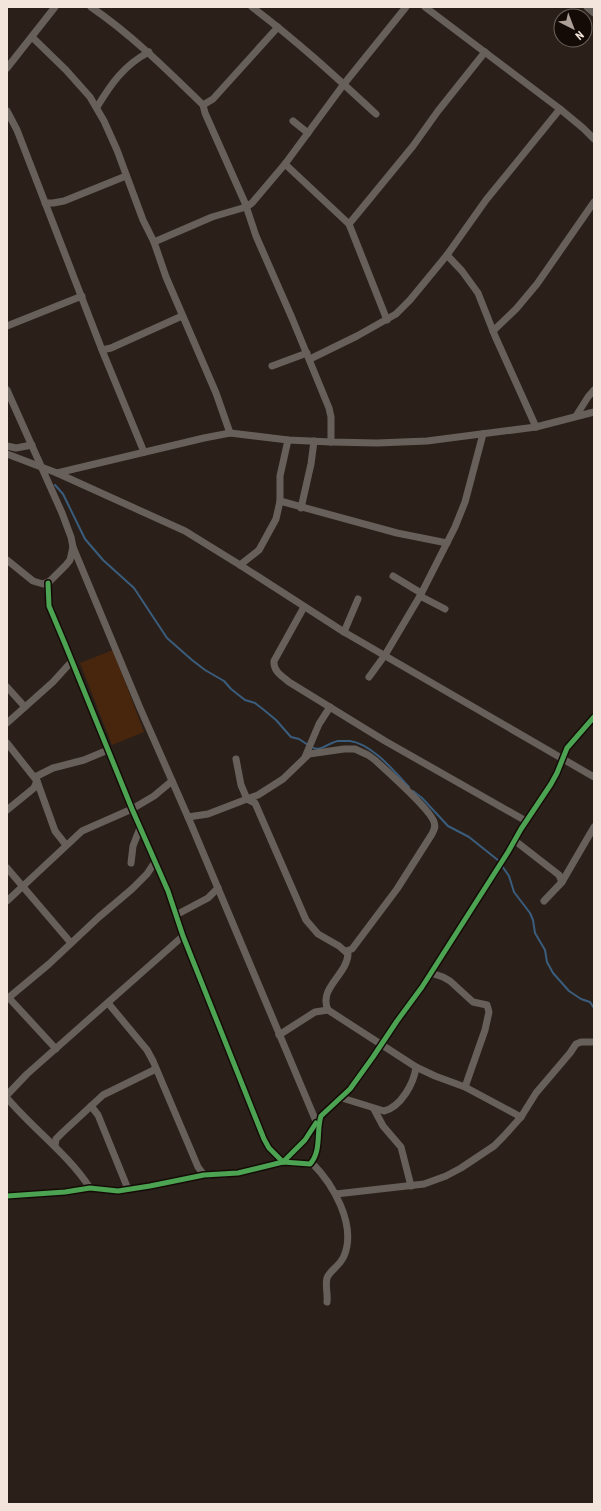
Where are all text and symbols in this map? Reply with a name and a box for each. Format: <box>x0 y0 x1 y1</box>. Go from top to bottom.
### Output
north arrow <box>553 8 593 48</box>
text: N <box>572 28 586 42</box>

